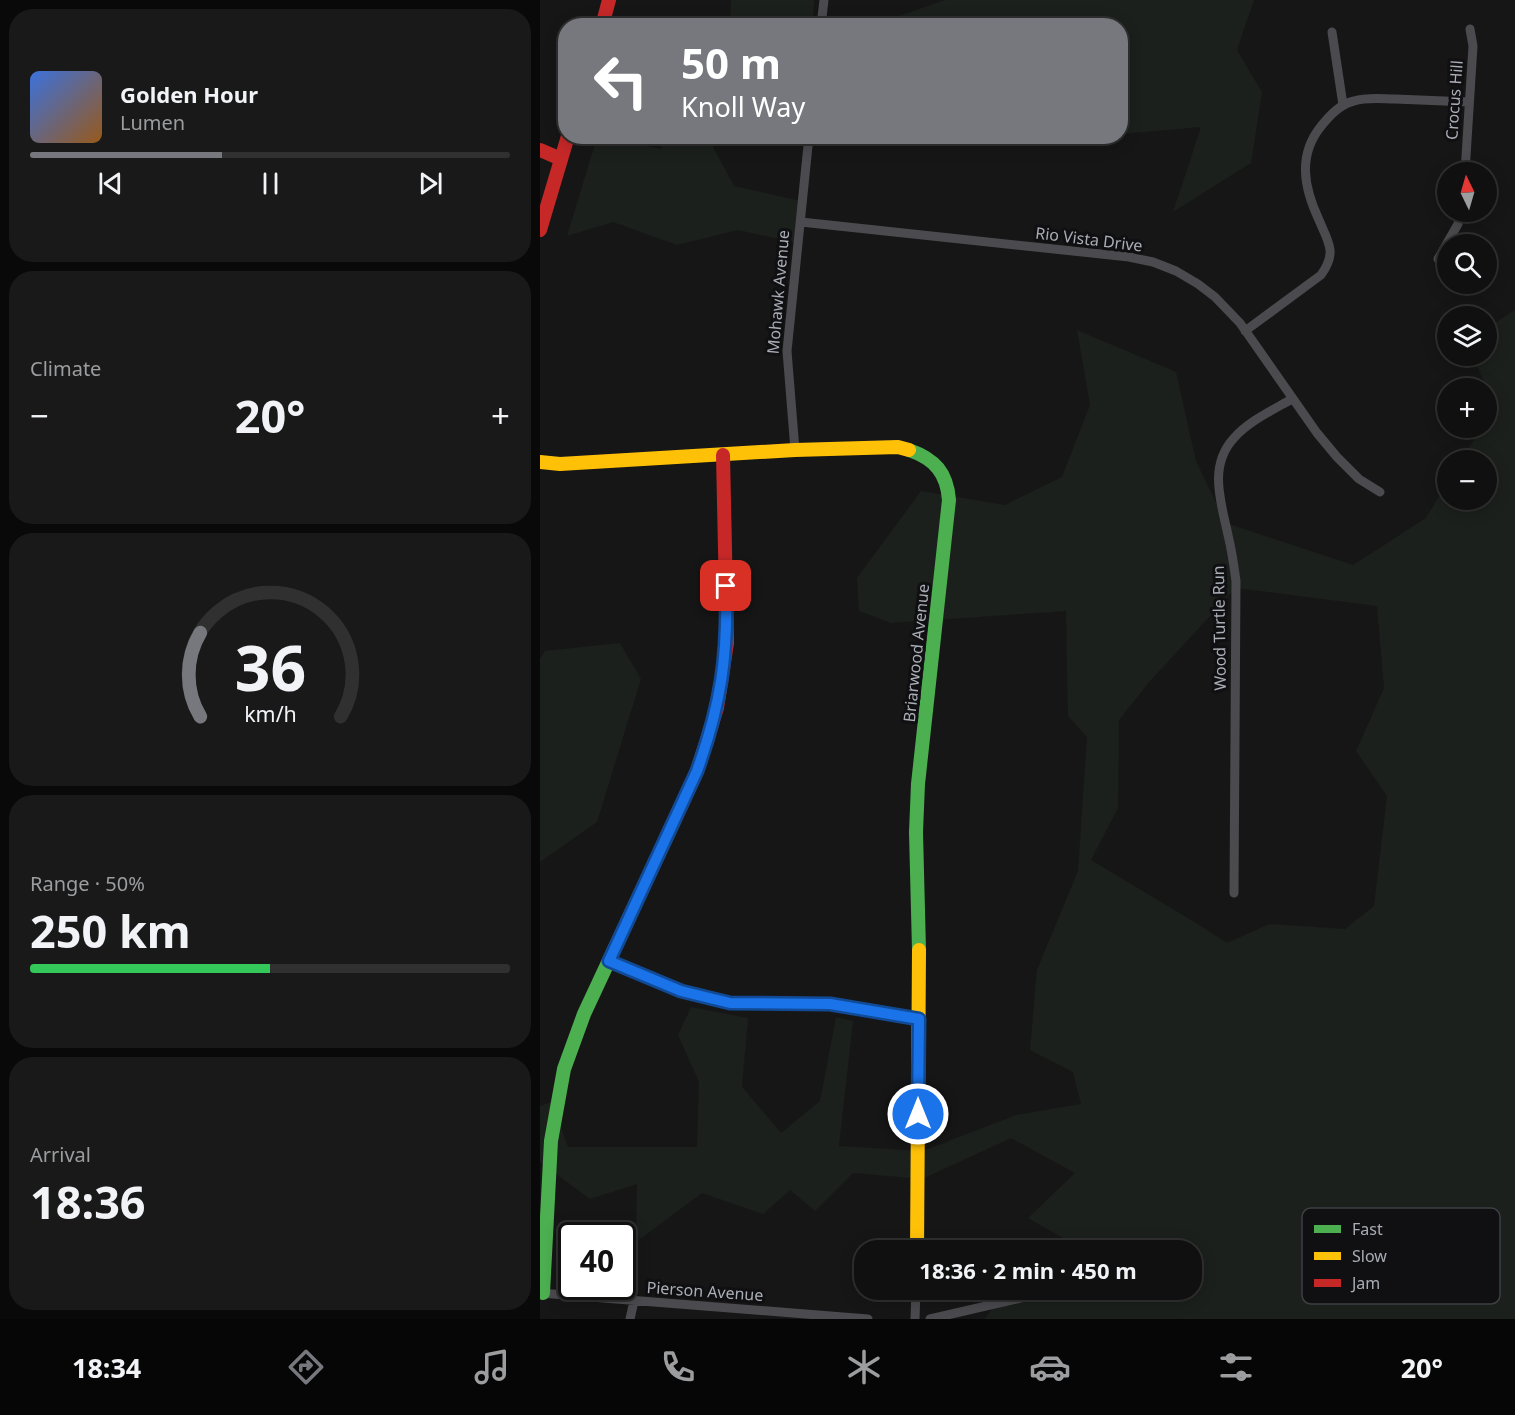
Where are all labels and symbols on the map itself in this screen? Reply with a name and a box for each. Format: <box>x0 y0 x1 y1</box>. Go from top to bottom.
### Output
street label: Crocus Hill <box>1440 59 1468 141</box>
north arrow <box>1437 162 1497 222</box>
street label: Rio Vista Drive <box>1034 222 1144 256</box>
street label: Mohawk Avenue <box>762 229 794 355</box>
pin <box>700 560 751 611</box>
street label: Wood Turtle Run <box>1207 565 1231 691</box>
street label: Briarwood Avenue <box>898 583 934 723</box>
position arrow <box>886 1082 950 1146</box>
legend <box>1302 1208 1500 1304</box>
text: Fast <box>1352 1218 1383 1240</box>
speed limit sign: 40 <box>558 1222 636 1300</box>
text: Slow <box>1352 1245 1387 1267</box>
text: Jam <box>1350 1272 1380 1294</box>
street label: Pierson Avenue <box>646 1276 764 1306</box>

